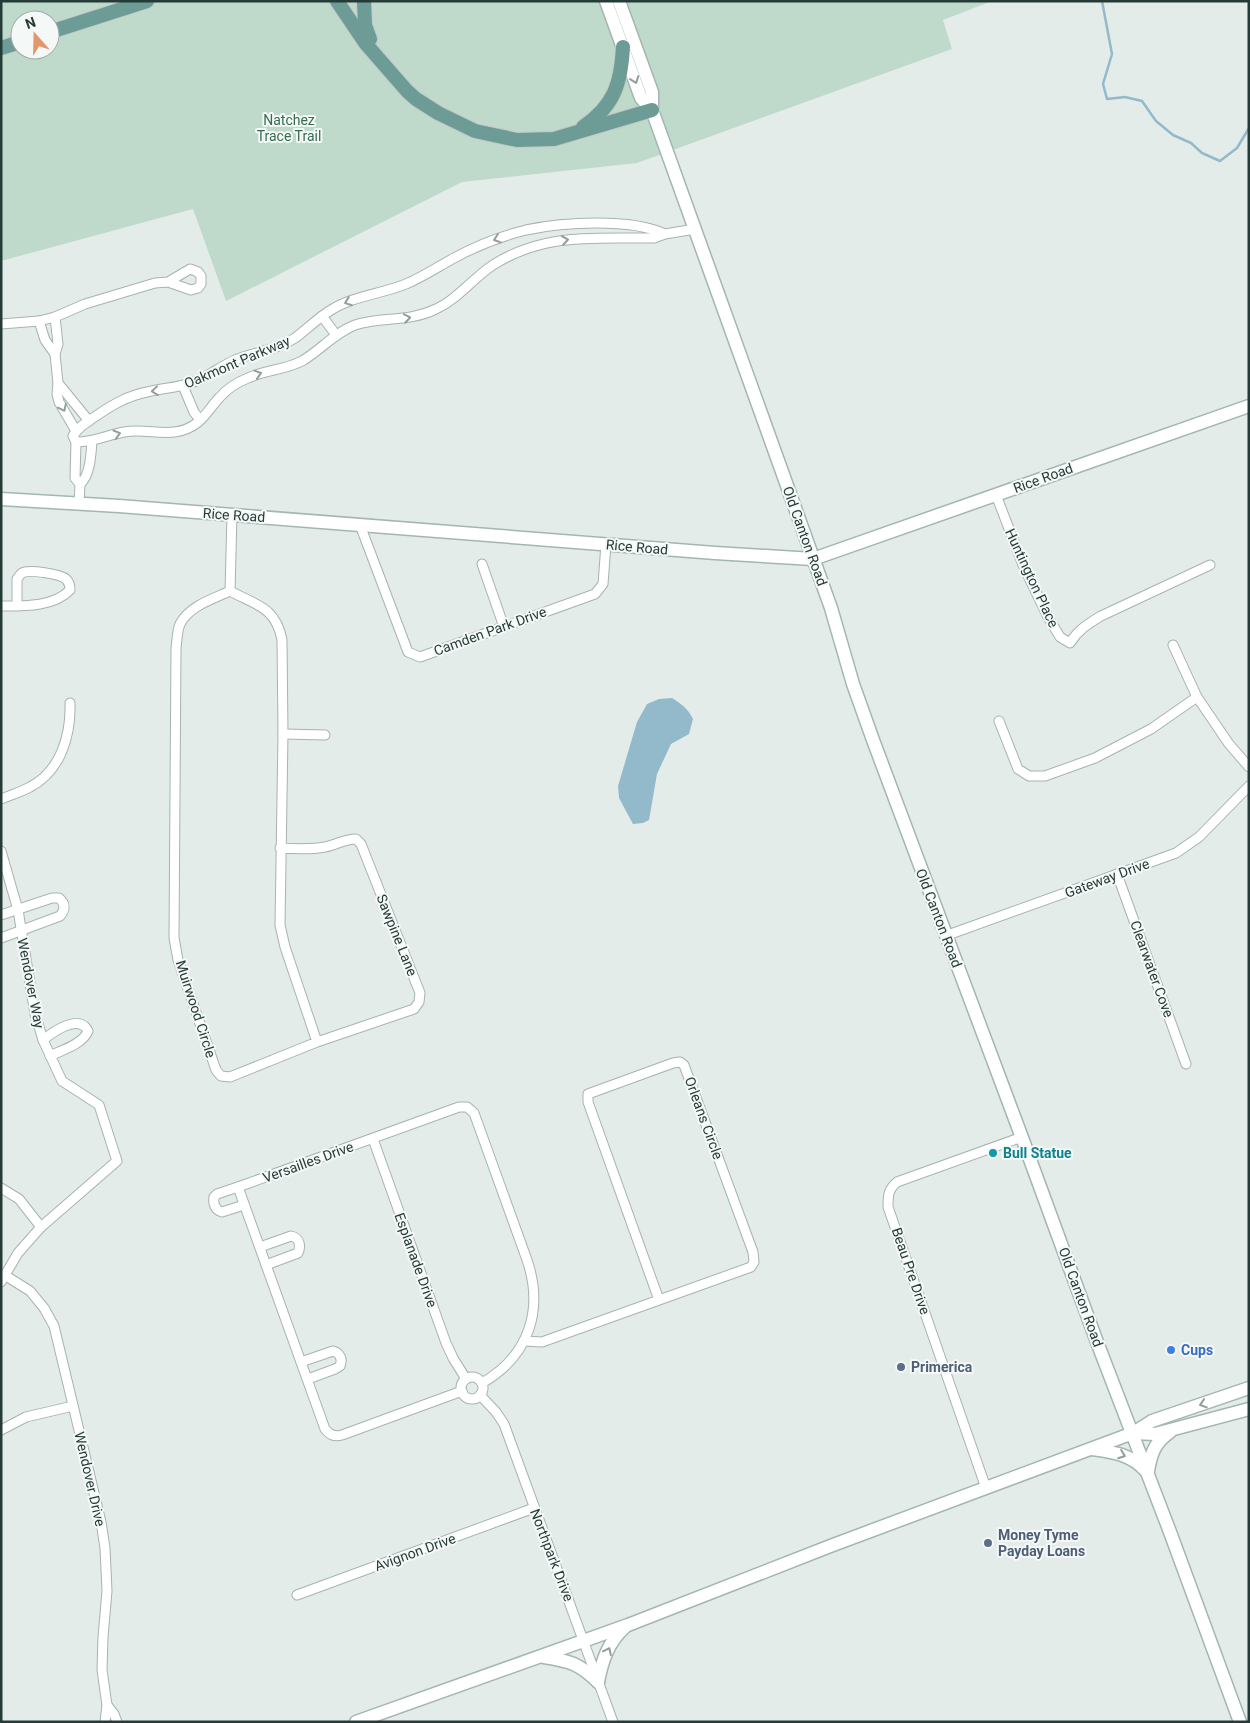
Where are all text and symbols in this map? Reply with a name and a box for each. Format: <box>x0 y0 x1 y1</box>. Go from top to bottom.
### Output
north arrow <box>10 10 60 60</box>
text: N <box>23 14 38 32</box>
one-way arrow <box>629 75 639 84</box>
park label: Natchez Trace Trail <box>257 112 321 144</box>
one-way arrow <box>493 233 501 243</box>
one-way arrow <box>561 235 569 245</box>
one-way arrow <box>344 296 353 306</box>
one-way arrow <box>402 314 411 324</box>
street label: Oakmont Parkway <box>182 332 293 391</box>
one-way arrow <box>254 370 262 380</box>
one-way arrow <box>151 385 159 396</box>
one-way arrow <box>57 403 67 412</box>
one-way arrow <box>112 430 120 440</box>
street label: Rice Road <box>1011 460 1075 496</box>
street label: Old Canton Road <box>780 484 830 588</box>
street label: Rice Road <box>202 505 266 525</box>
street label: Huntington Place <box>1002 526 1062 630</box>
street label: Rice Road <box>605 536 669 558</box>
street label: Camden Park Drive <box>432 603 548 659</box>
street label: Gateway Drive <box>1063 855 1151 901</box>
street label: Old Canton Road <box>913 866 965 970</box>
street label: Sawpine Lane <box>373 892 421 978</box>
street label: Clearwater Cove <box>1127 918 1177 1020</box>
street label: Wendover Way <box>14 936 48 1030</box>
street label: Muirwood Circle <box>173 958 219 1060</box>
street label: Orleans Circle <box>682 1075 726 1161</box>
street label: Versailles Drive <box>260 1138 356 1186</box>
place label: Bull Statue <box>1003 1145 1072 1161</box>
marker: Bull Statue <box>987 1147 999 1159</box>
street label: Esplanade Drive <box>391 1210 441 1310</box>
street label: Beau Pre Drive <box>889 1225 933 1317</box>
street label: Old Canton Road <box>1056 1245 1106 1349</box>
place label: Cups <box>1181 1342 1213 1358</box>
marker: Cups <box>1165 1344 1177 1356</box>
place label: Primerica <box>911 1359 973 1375</box>
marker: Primerica <box>895 1361 907 1373</box>
one-way arrow <box>1199 1398 1207 1408</box>
street label: Wendover Drive <box>71 1430 109 1528</box>
one-way arrow <box>1117 1449 1125 1459</box>
street label: Northpark Drive <box>527 1507 577 1603</box>
place label: Money Tyme Payday Loans <box>998 1527 1085 1559</box>
street label: Avignon Drive <box>372 1530 458 1574</box>
marker: Money Tyme Payday Loans <box>982 1537 994 1549</box>
one-way arrow <box>601 1647 611 1656</box>

